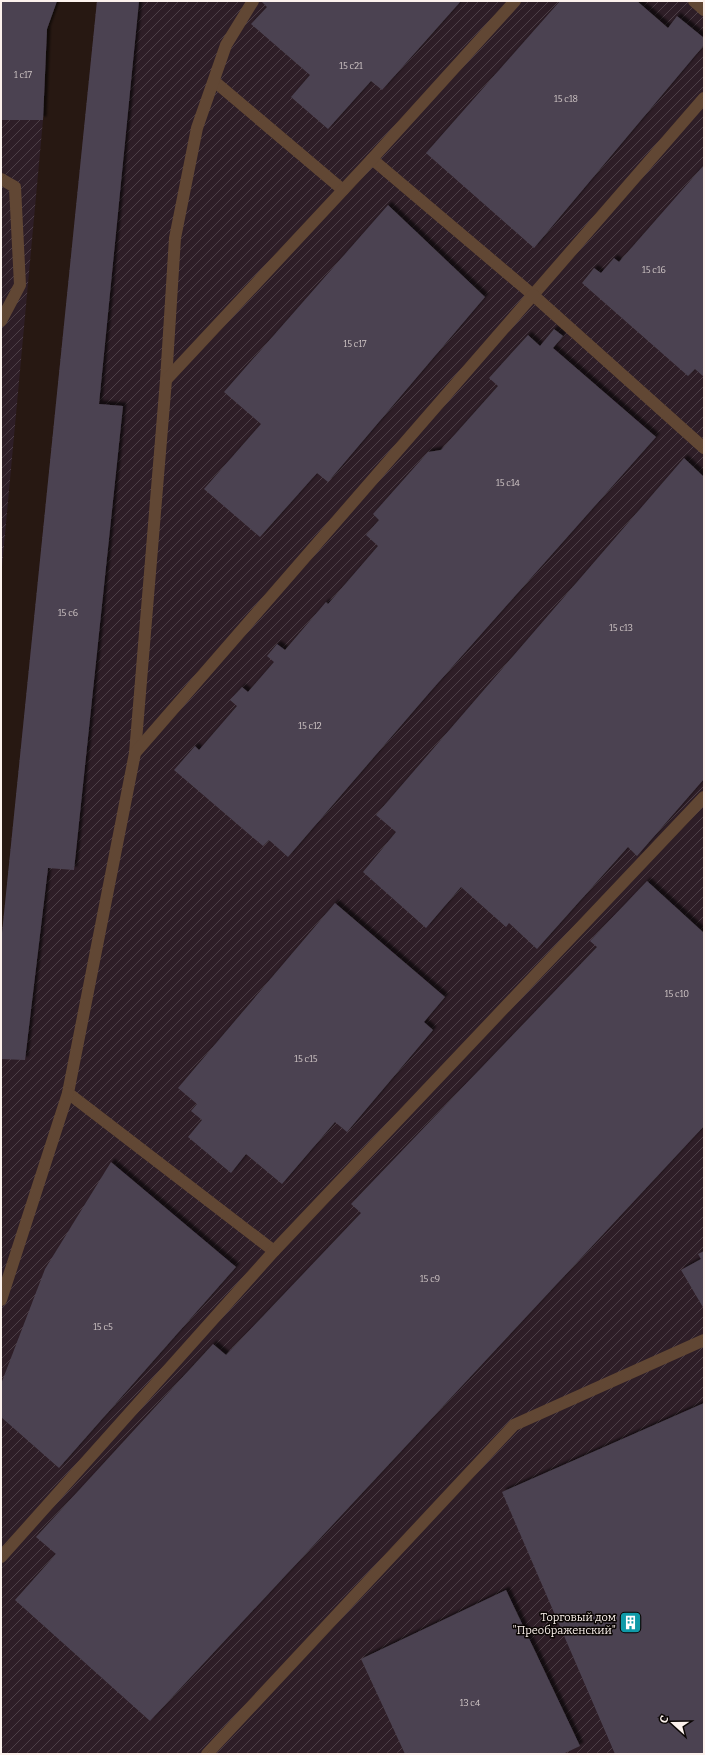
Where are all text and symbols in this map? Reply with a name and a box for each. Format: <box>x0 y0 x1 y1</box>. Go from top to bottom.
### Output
house number: 15 с21 <box>339 61 363 71</box>
house number: 1 с17 <box>14 70 33 80</box>
house number: 15 с18 <box>554 94 578 104</box>
house number: 15 с16 <box>642 265 666 275</box>
house number: 15 с17 <box>344 339 367 349</box>
house number: 15 с14 <box>496 478 521 488</box>
house number: 15 с6 <box>58 608 78 618</box>
house number: 15 с13 <box>609 623 633 633</box>
house number: 15 с12 <box>298 721 322 731</box>
house number: 15 с10 <box>665 989 689 999</box>
house number: 15 с15 <box>294 1054 318 1064</box>
house number: 15 с9 <box>420 1274 440 1284</box>
house number: 15 с5 <box>93 1322 113 1332</box>
building icon: Торговый дом "Преображенский" <box>618 1610 644 1636</box>
place label: Торговый дом "Преображенский" <box>512 1611 616 1637</box>
house number: 13 с4 <box>460 1698 481 1708</box>
north arrow <box>653 1703 693 1743</box>
text: С <box>657 1714 671 1725</box>

